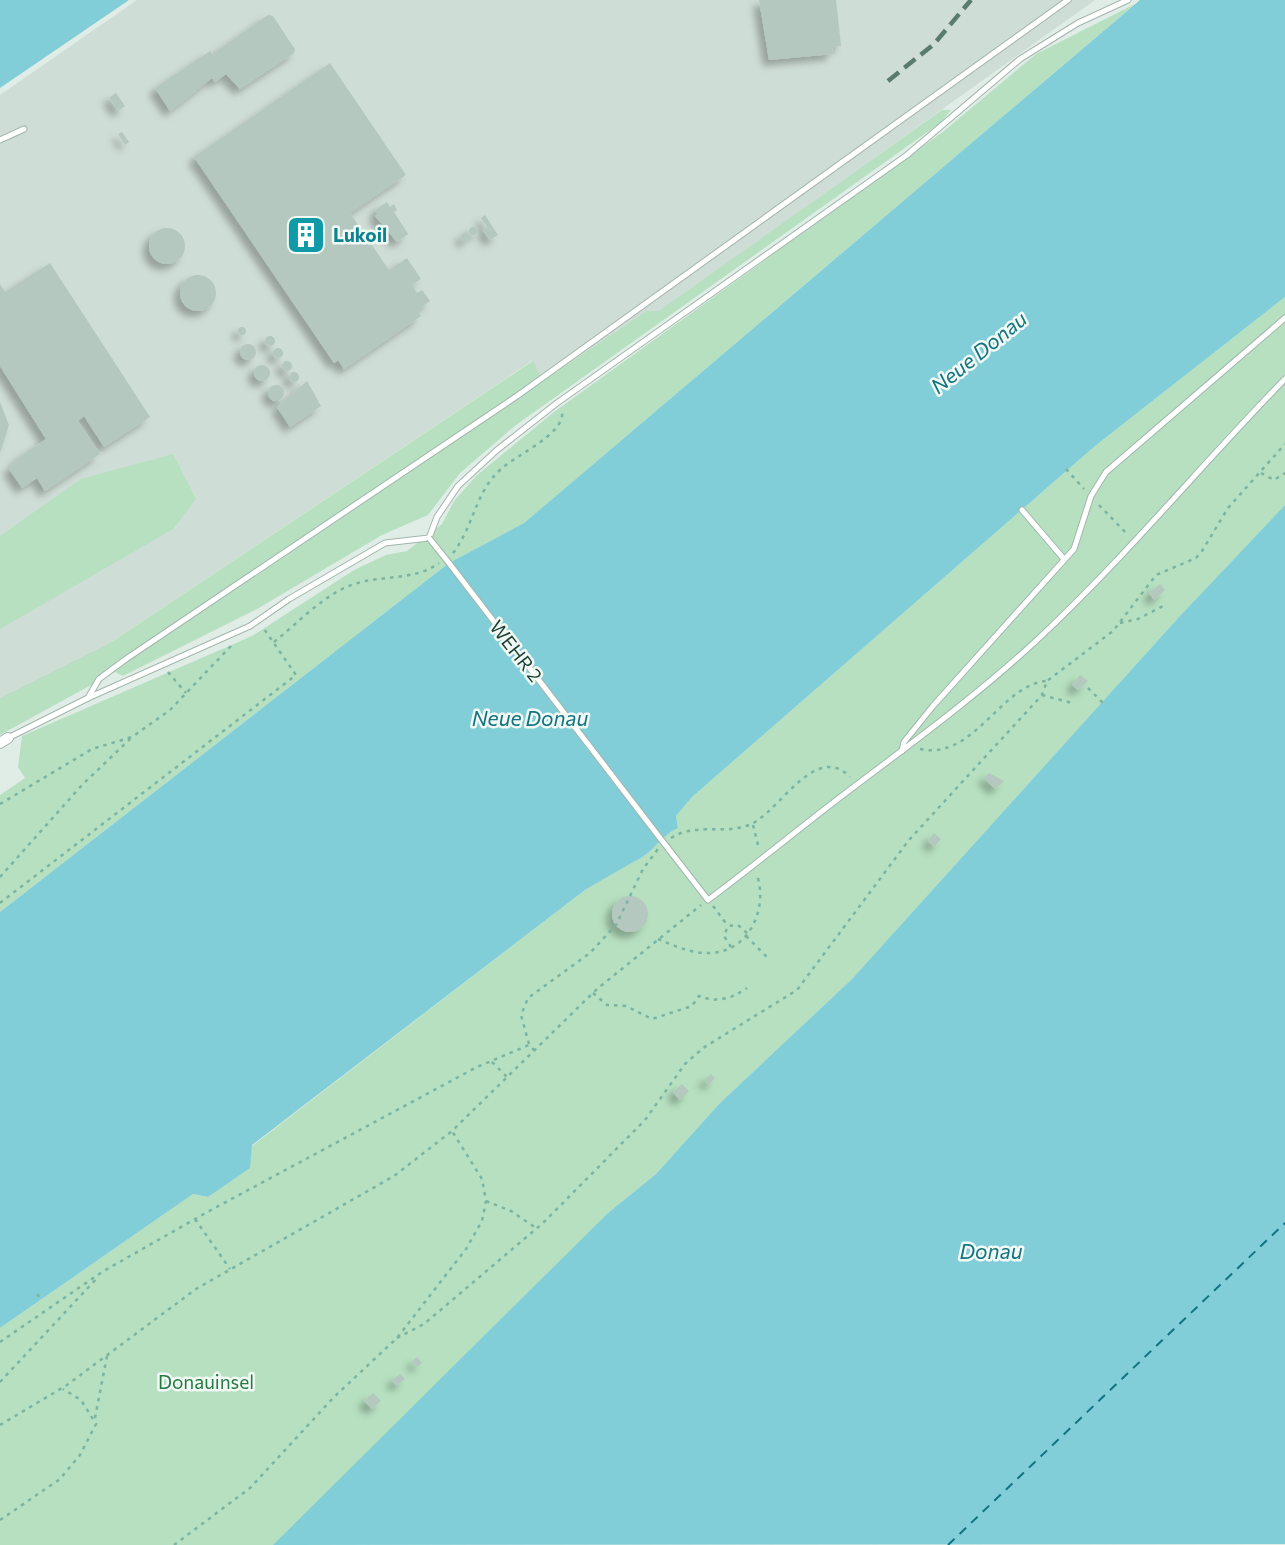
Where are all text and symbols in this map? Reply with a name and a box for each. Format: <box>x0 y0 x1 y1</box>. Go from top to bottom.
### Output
building icon: Lukoil <box>285 214 327 256</box>
place label: Lukoil <box>333 223 387 246</box>
water label: Neue Donau <box>925 305 1031 398</box>
street label: WEHR 2 <box>485 615 548 686</box>
water label: Neue Donau <box>472 705 589 730</box>
water label: Donau <box>960 1238 1023 1263</box>
park label: Donauinsel <box>158 1370 254 1393</box>

